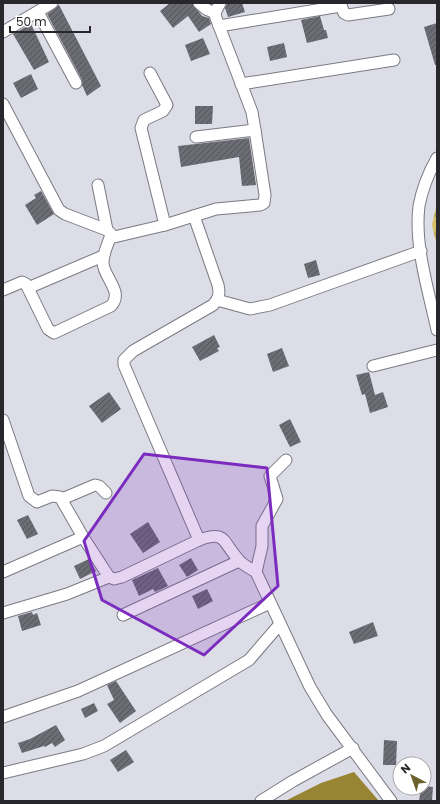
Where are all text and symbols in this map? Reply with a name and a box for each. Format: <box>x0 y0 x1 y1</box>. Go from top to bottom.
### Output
scale bar <box>10 8 90 34</box>
text: 50 m <box>16 13 47 30</box>
north arrow <box>392 756 432 796</box>
text: N <box>397 760 414 777</box>

